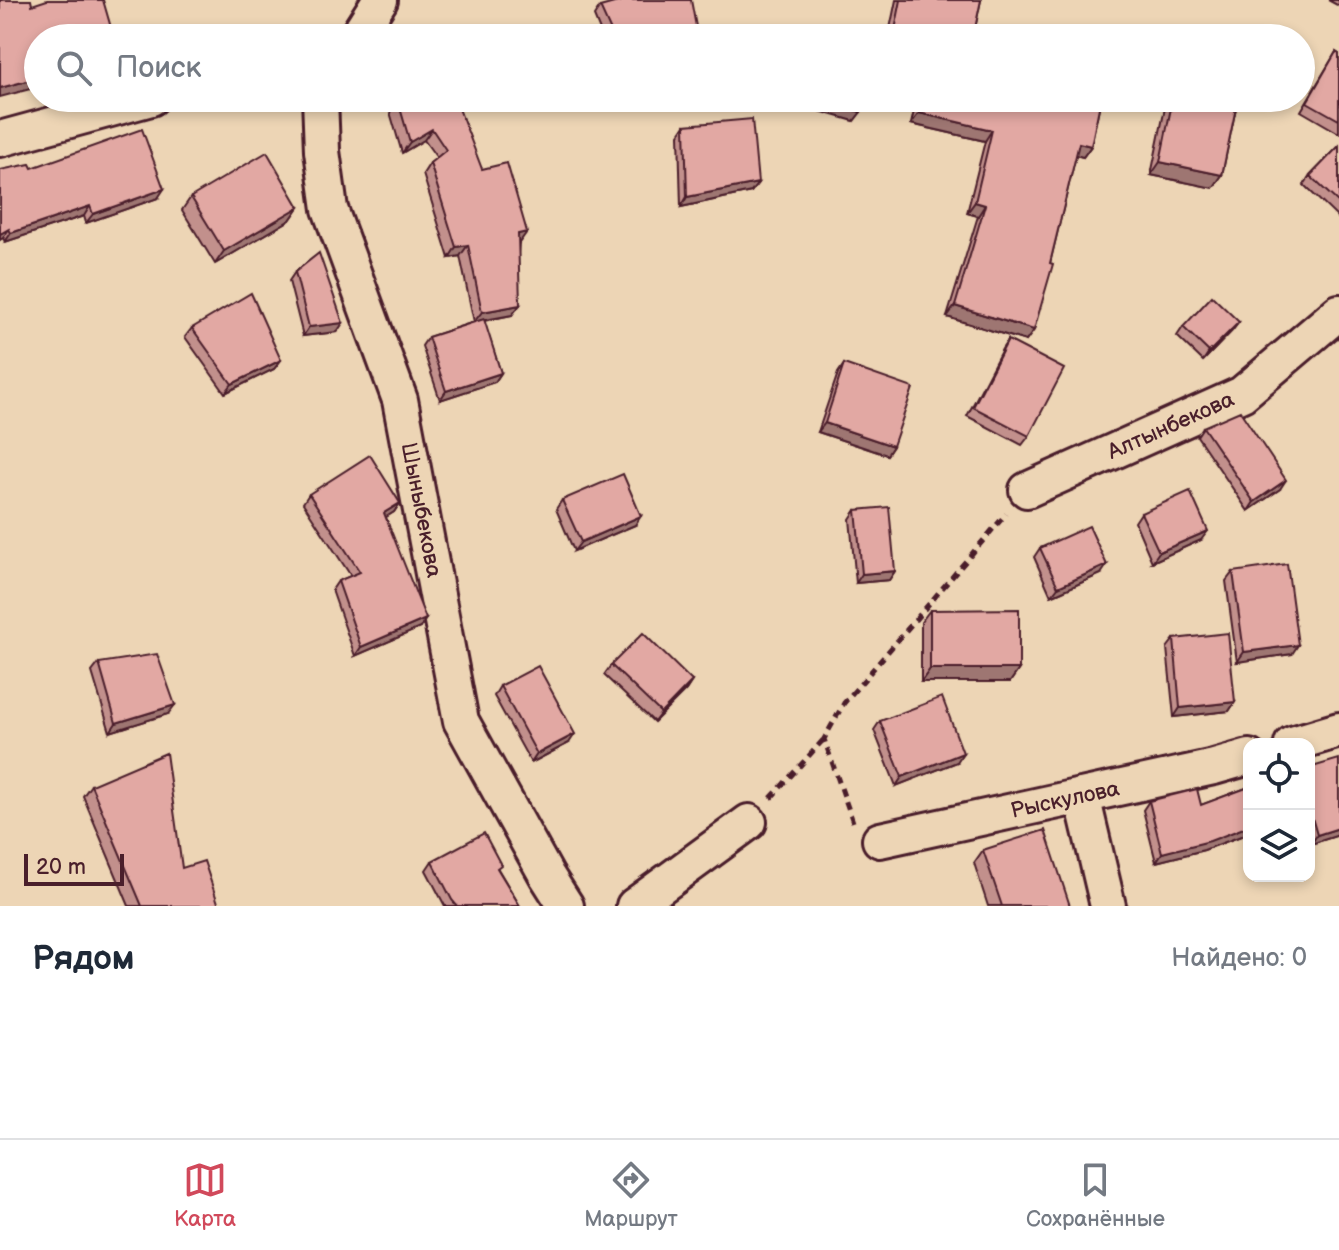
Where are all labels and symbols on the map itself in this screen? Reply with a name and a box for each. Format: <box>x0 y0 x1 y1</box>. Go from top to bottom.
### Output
street label: Алтынбекова <box>1102 386 1239 466</box>
street label: Шыныбекова <box>395 440 447 580</box>
street label: Рыскулова <box>1008 775 1122 825</box>
scale bar <box>24 850 124 886</box>

